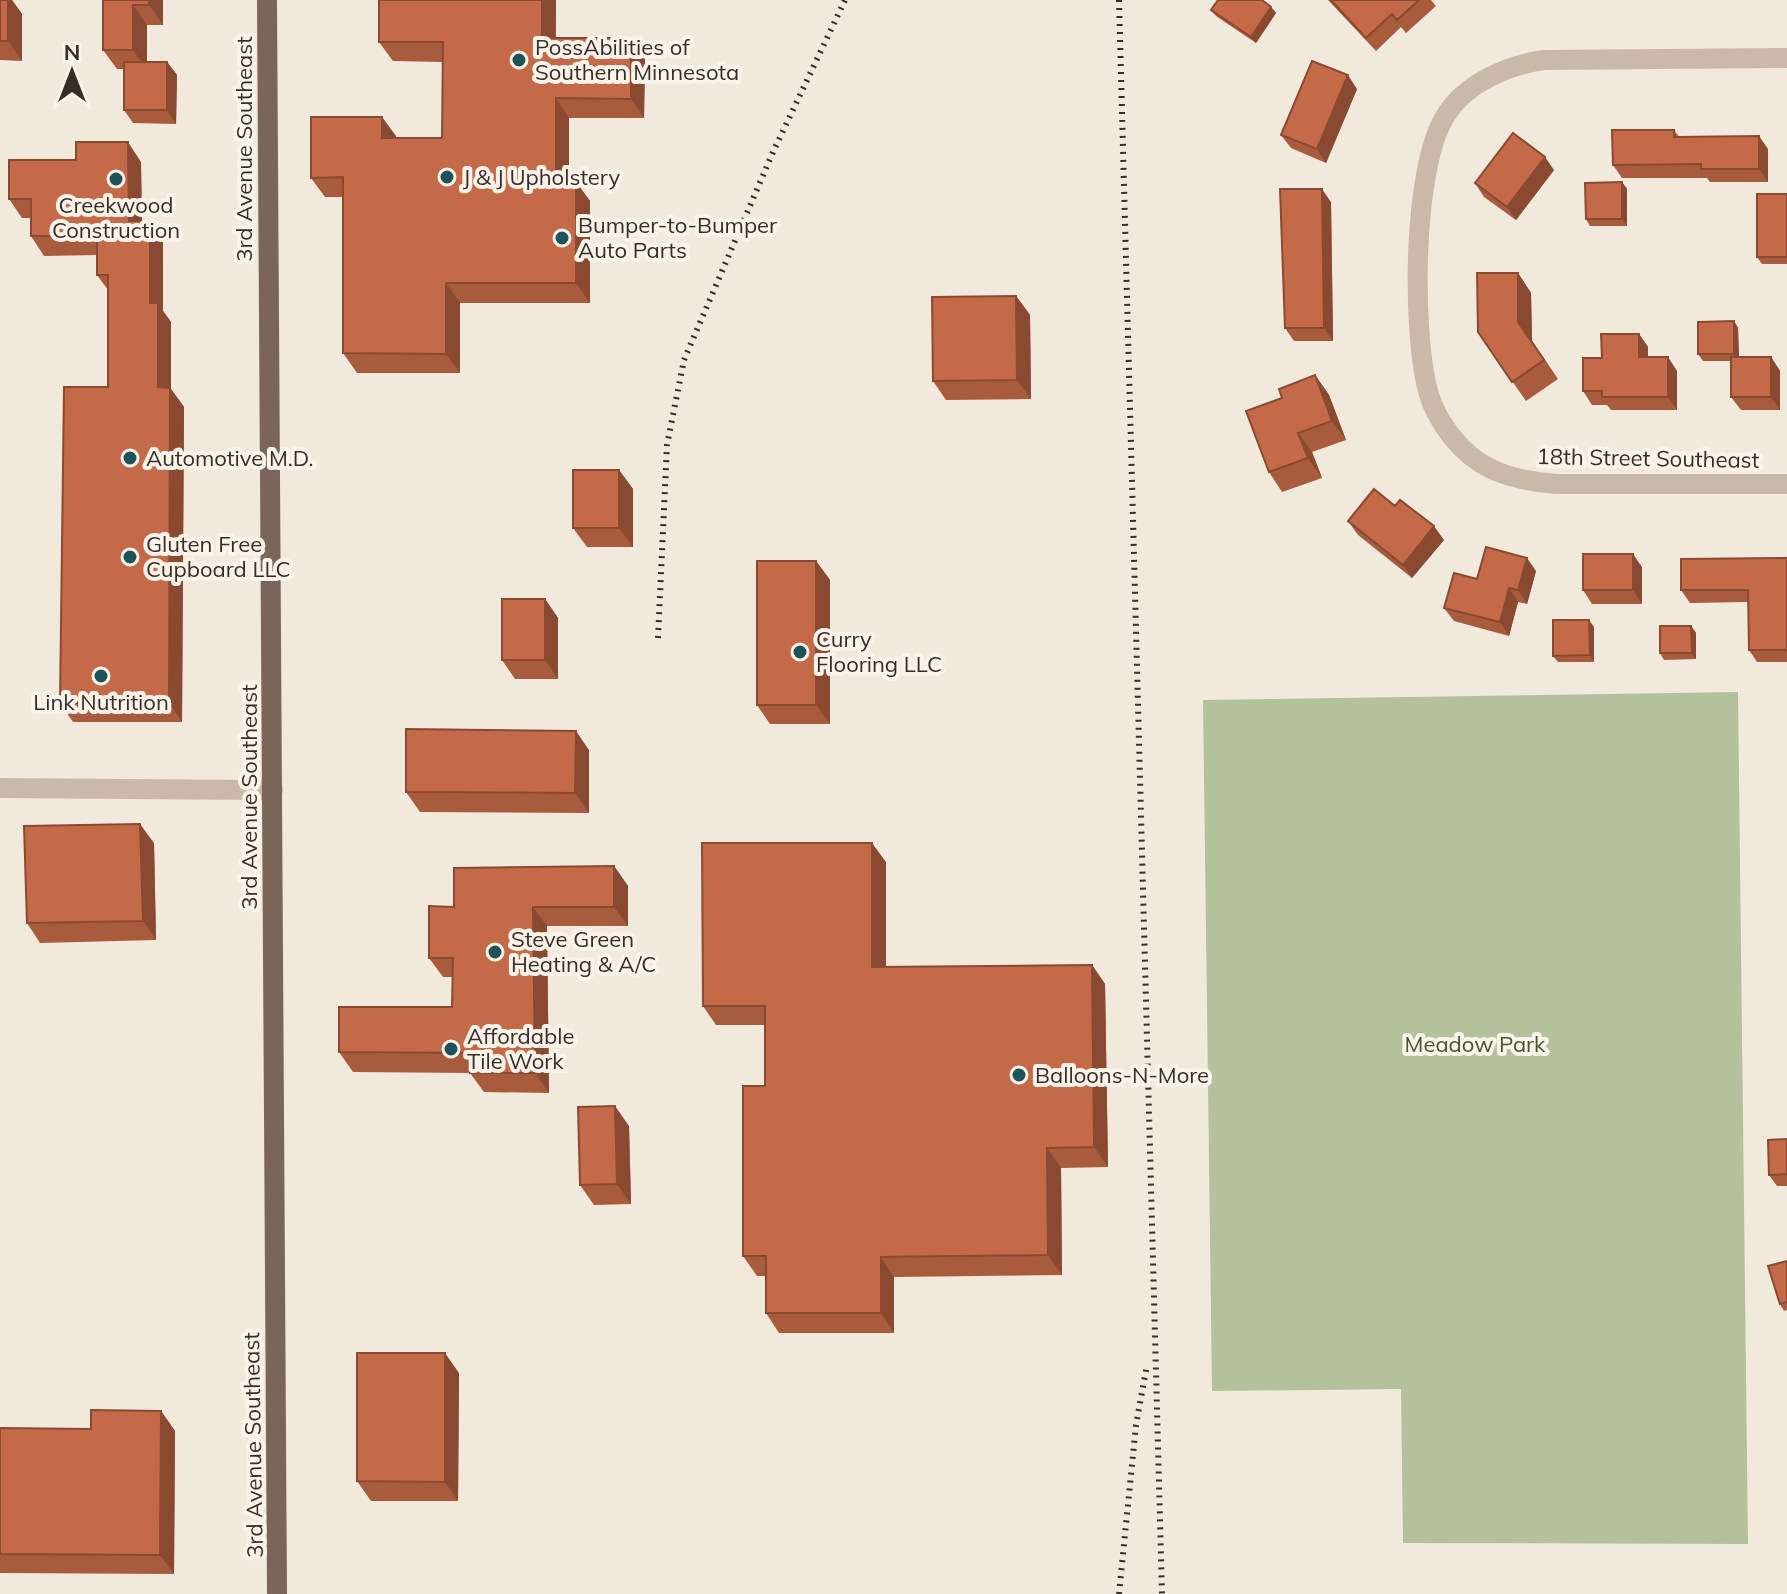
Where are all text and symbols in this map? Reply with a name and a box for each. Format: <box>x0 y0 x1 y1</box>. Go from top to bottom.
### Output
north arrow <box>32 32 112 112</box>
place label: PossAbilities of Southern Minnesota <box>535 33 739 86</box>
street label: 3rd Avenue Southeast <box>230 36 258 262</box>
text: N <box>64 38 80 66</box>
marker: PossAbilities of Southern Minnesota <box>510 51 528 69</box>
place label: J & J Upholstery <box>463 163 620 191</box>
marker: J & J Upholstery <box>438 168 456 186</box>
marker: Creekwood Construction <box>107 170 125 188</box>
place label: Creekwood Construction <box>52 191 180 244</box>
place label: Bumper-to-Bumper Auto Parts <box>578 211 777 264</box>
marker: Bumper-to-Bumper Auto Parts <box>553 229 571 247</box>
street label: 18th Street Southeast <box>1536 442 1760 474</box>
place label: Automotive M.D. <box>146 444 314 472</box>
marker: Automotive M.D. <box>121 449 139 467</box>
place label: Gluten Free Cupboard LLC <box>146 530 291 583</box>
marker: Gluten Free Cupboard LLC <box>121 548 139 566</box>
place label: Curry Flooring LLC <box>816 625 942 678</box>
marker: Curry Flooring LLC <box>791 643 809 661</box>
marker: Link Nutrition <box>92 667 110 685</box>
street label: 3rd Avenue Southeast <box>235 684 263 910</box>
place label: Link Nutrition <box>33 688 169 716</box>
place label: Steve Green Heating & A/C <box>511 925 656 978</box>
marker: Steve Green Heating & A/C <box>486 943 504 961</box>
place label: Affordable Tile Work <box>467 1022 574 1075</box>
park label: Meadow Park <box>1405 1030 1546 1058</box>
marker: Affordable Tile Work <box>442 1040 460 1058</box>
place label: Balloons-N-More <box>1035 1061 1209 1089</box>
marker: Balloons-N-More <box>1010 1066 1028 1084</box>
street label: 3rd Avenue Southeast <box>237 1332 269 1558</box>

